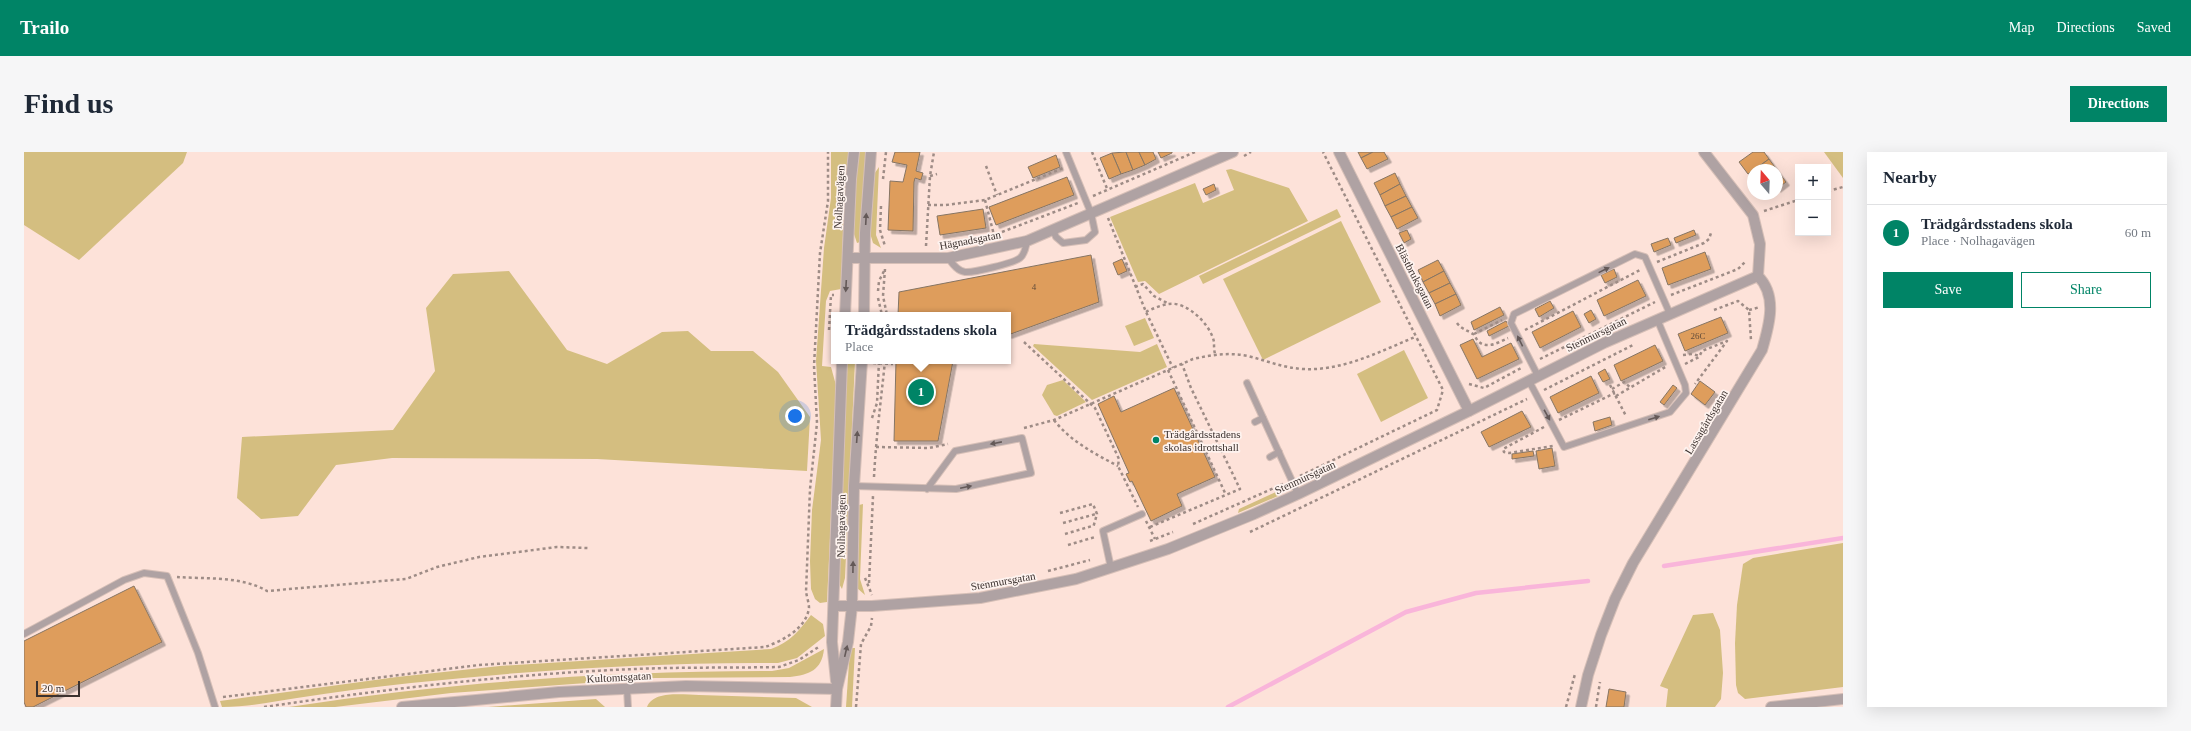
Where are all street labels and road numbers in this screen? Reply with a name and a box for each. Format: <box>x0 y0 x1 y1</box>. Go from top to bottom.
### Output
street label: Nolhagavägen <box>831 164 847 229</box>
street label: Hägnadsgatan <box>938 228 1002 252</box>
street label: Blästbruksgatan <box>1394 242 1437 311</box>
street label: Stenmursgatan <box>1564 314 1628 354</box>
street label: Lassagårdsgatan <box>1682 387 1730 456</box>
street label: Stenmursgatan <box>1273 458 1338 496</box>
street label: Nolhagavägen <box>834 494 848 558</box>
street label: Stenmursgatan <box>970 569 1037 593</box>
street label: Kultomtsgatan <box>586 669 652 685</box>

